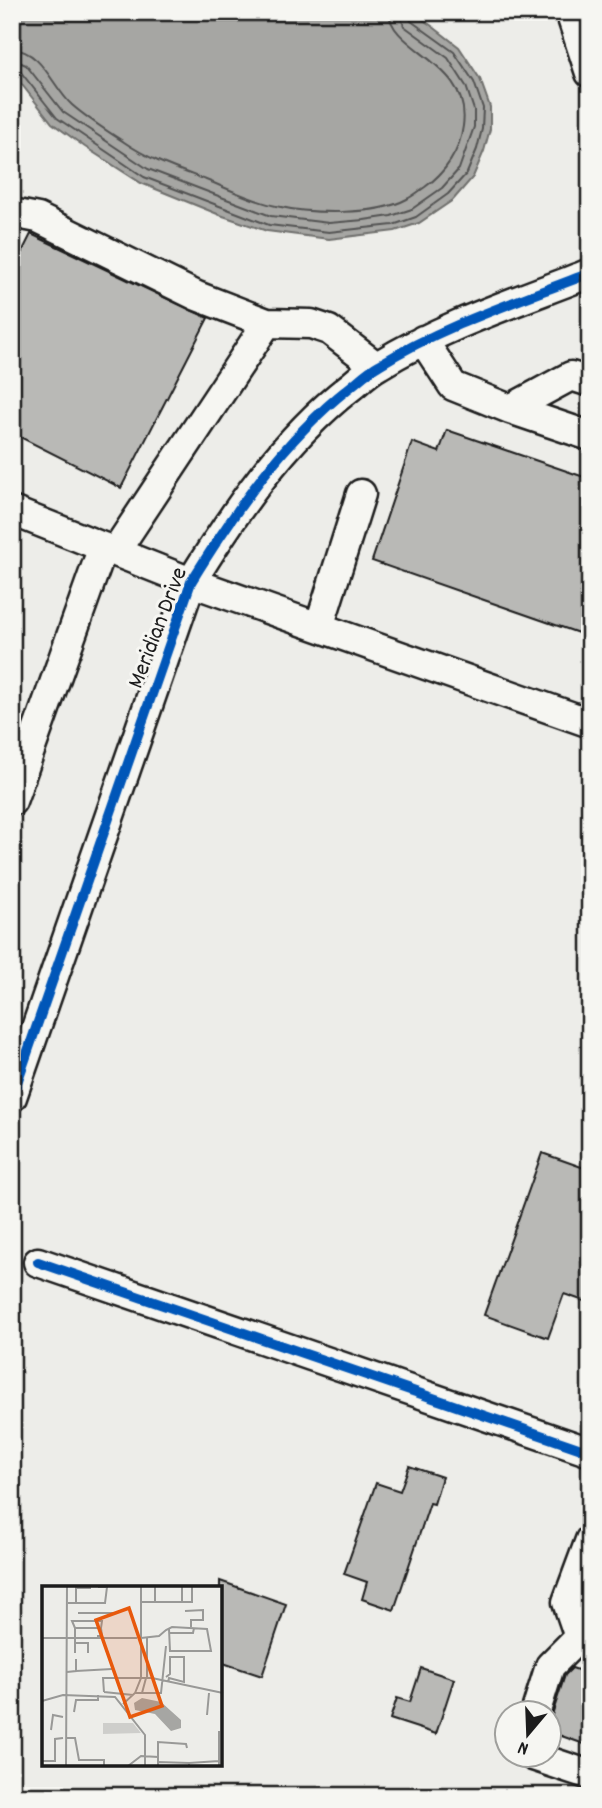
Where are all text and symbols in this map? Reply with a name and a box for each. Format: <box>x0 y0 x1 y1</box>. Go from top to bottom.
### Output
street label: Meridian Drive <box>120 562 198 694</box>
inset map <box>42 1586 222 1766</box>
north arrow <box>494 1700 564 1770</box>
text: N <box>515 1732 532 1761</box>

